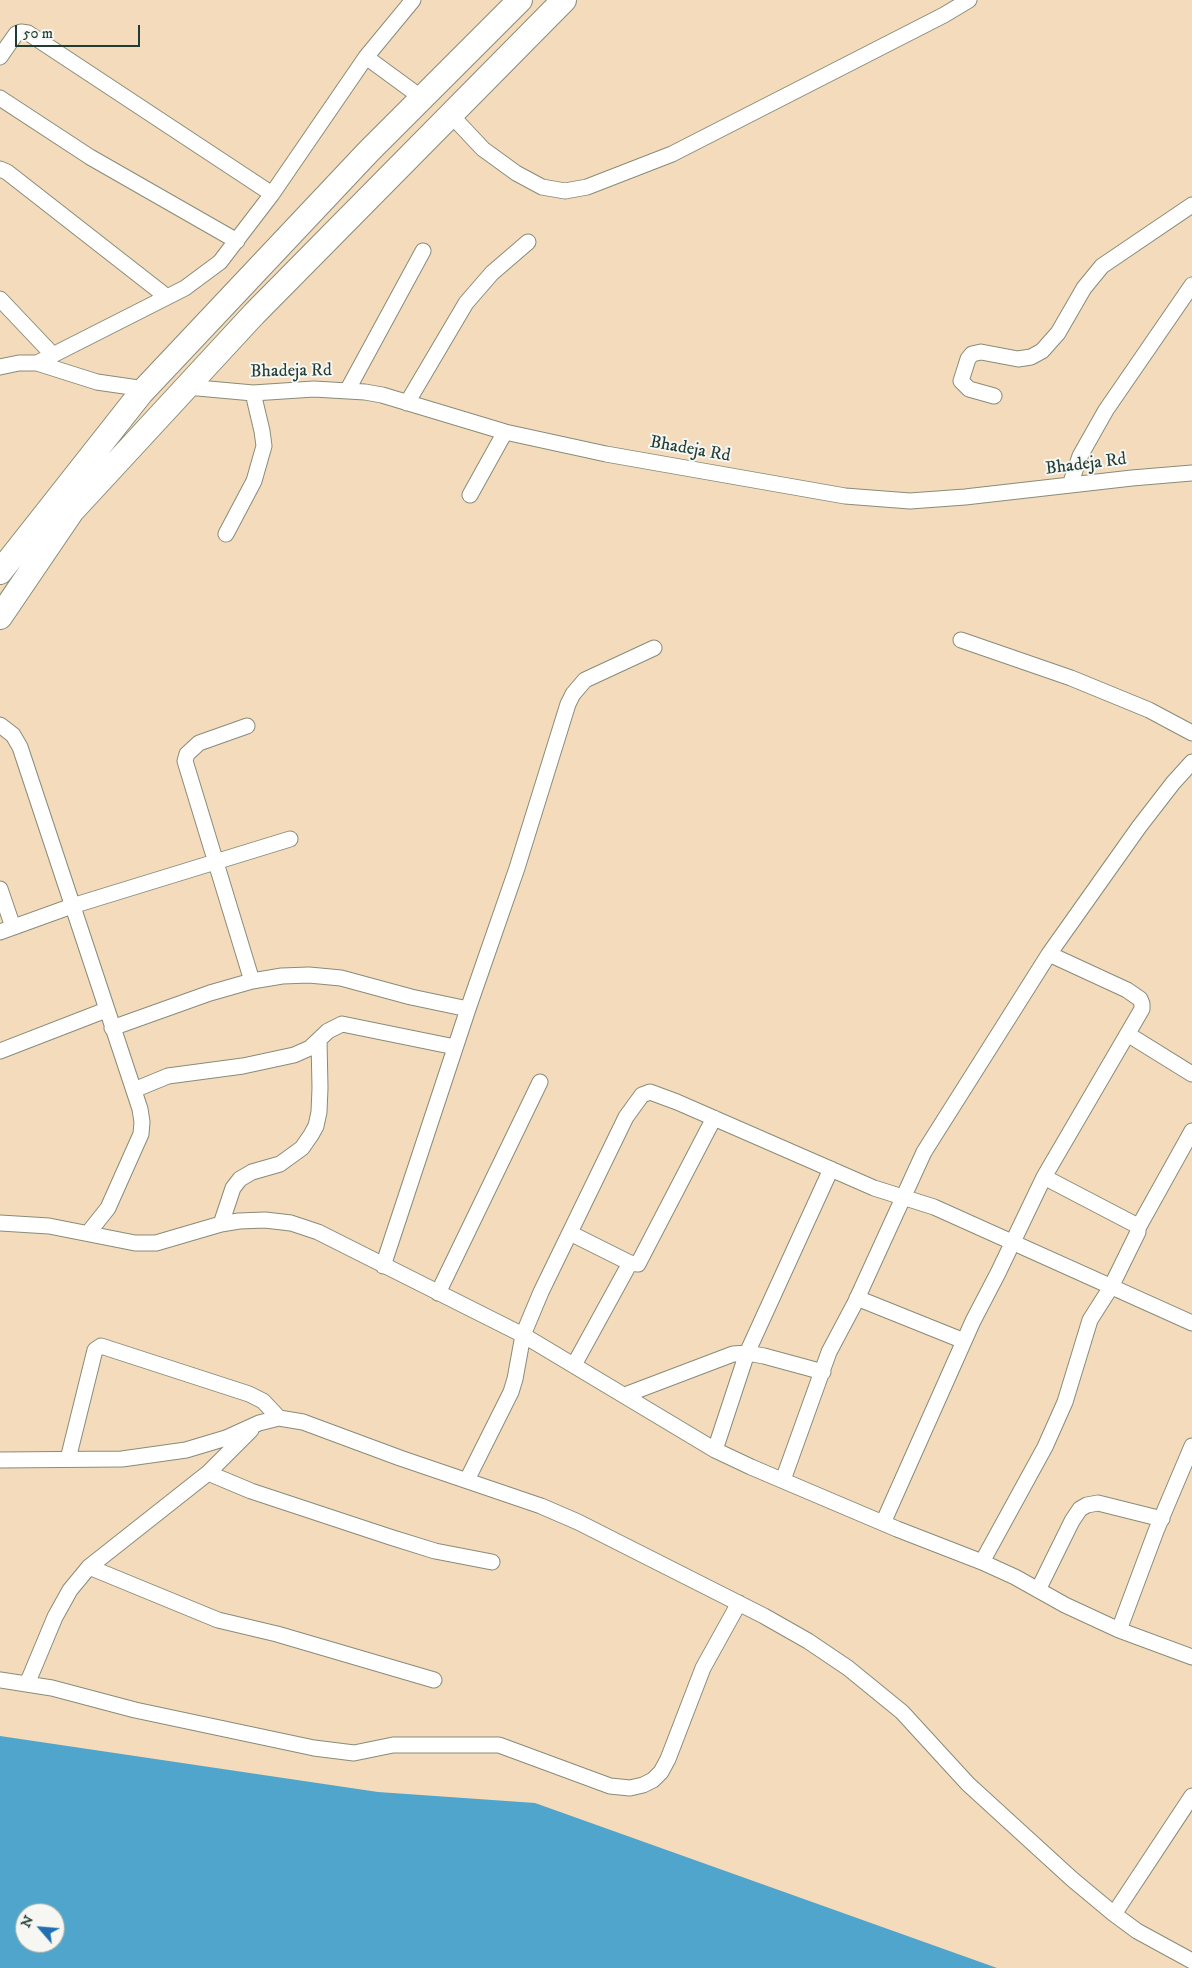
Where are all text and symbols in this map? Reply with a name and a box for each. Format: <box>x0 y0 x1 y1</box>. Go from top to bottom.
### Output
scale bar <box>18 15 142 47</box>
text: 50 m <box>23 24 53 43</box>
street label: Bhadeja Rd <box>250 360 332 384</box>
street label: Bhadeja Rd <box>648 432 732 468</box>
street label: Bhadeja Rd <box>1044 449 1128 481</box>
north arrow <box>15 1903 65 1953</box>
text: N <box>17 1912 38 1931</box>

